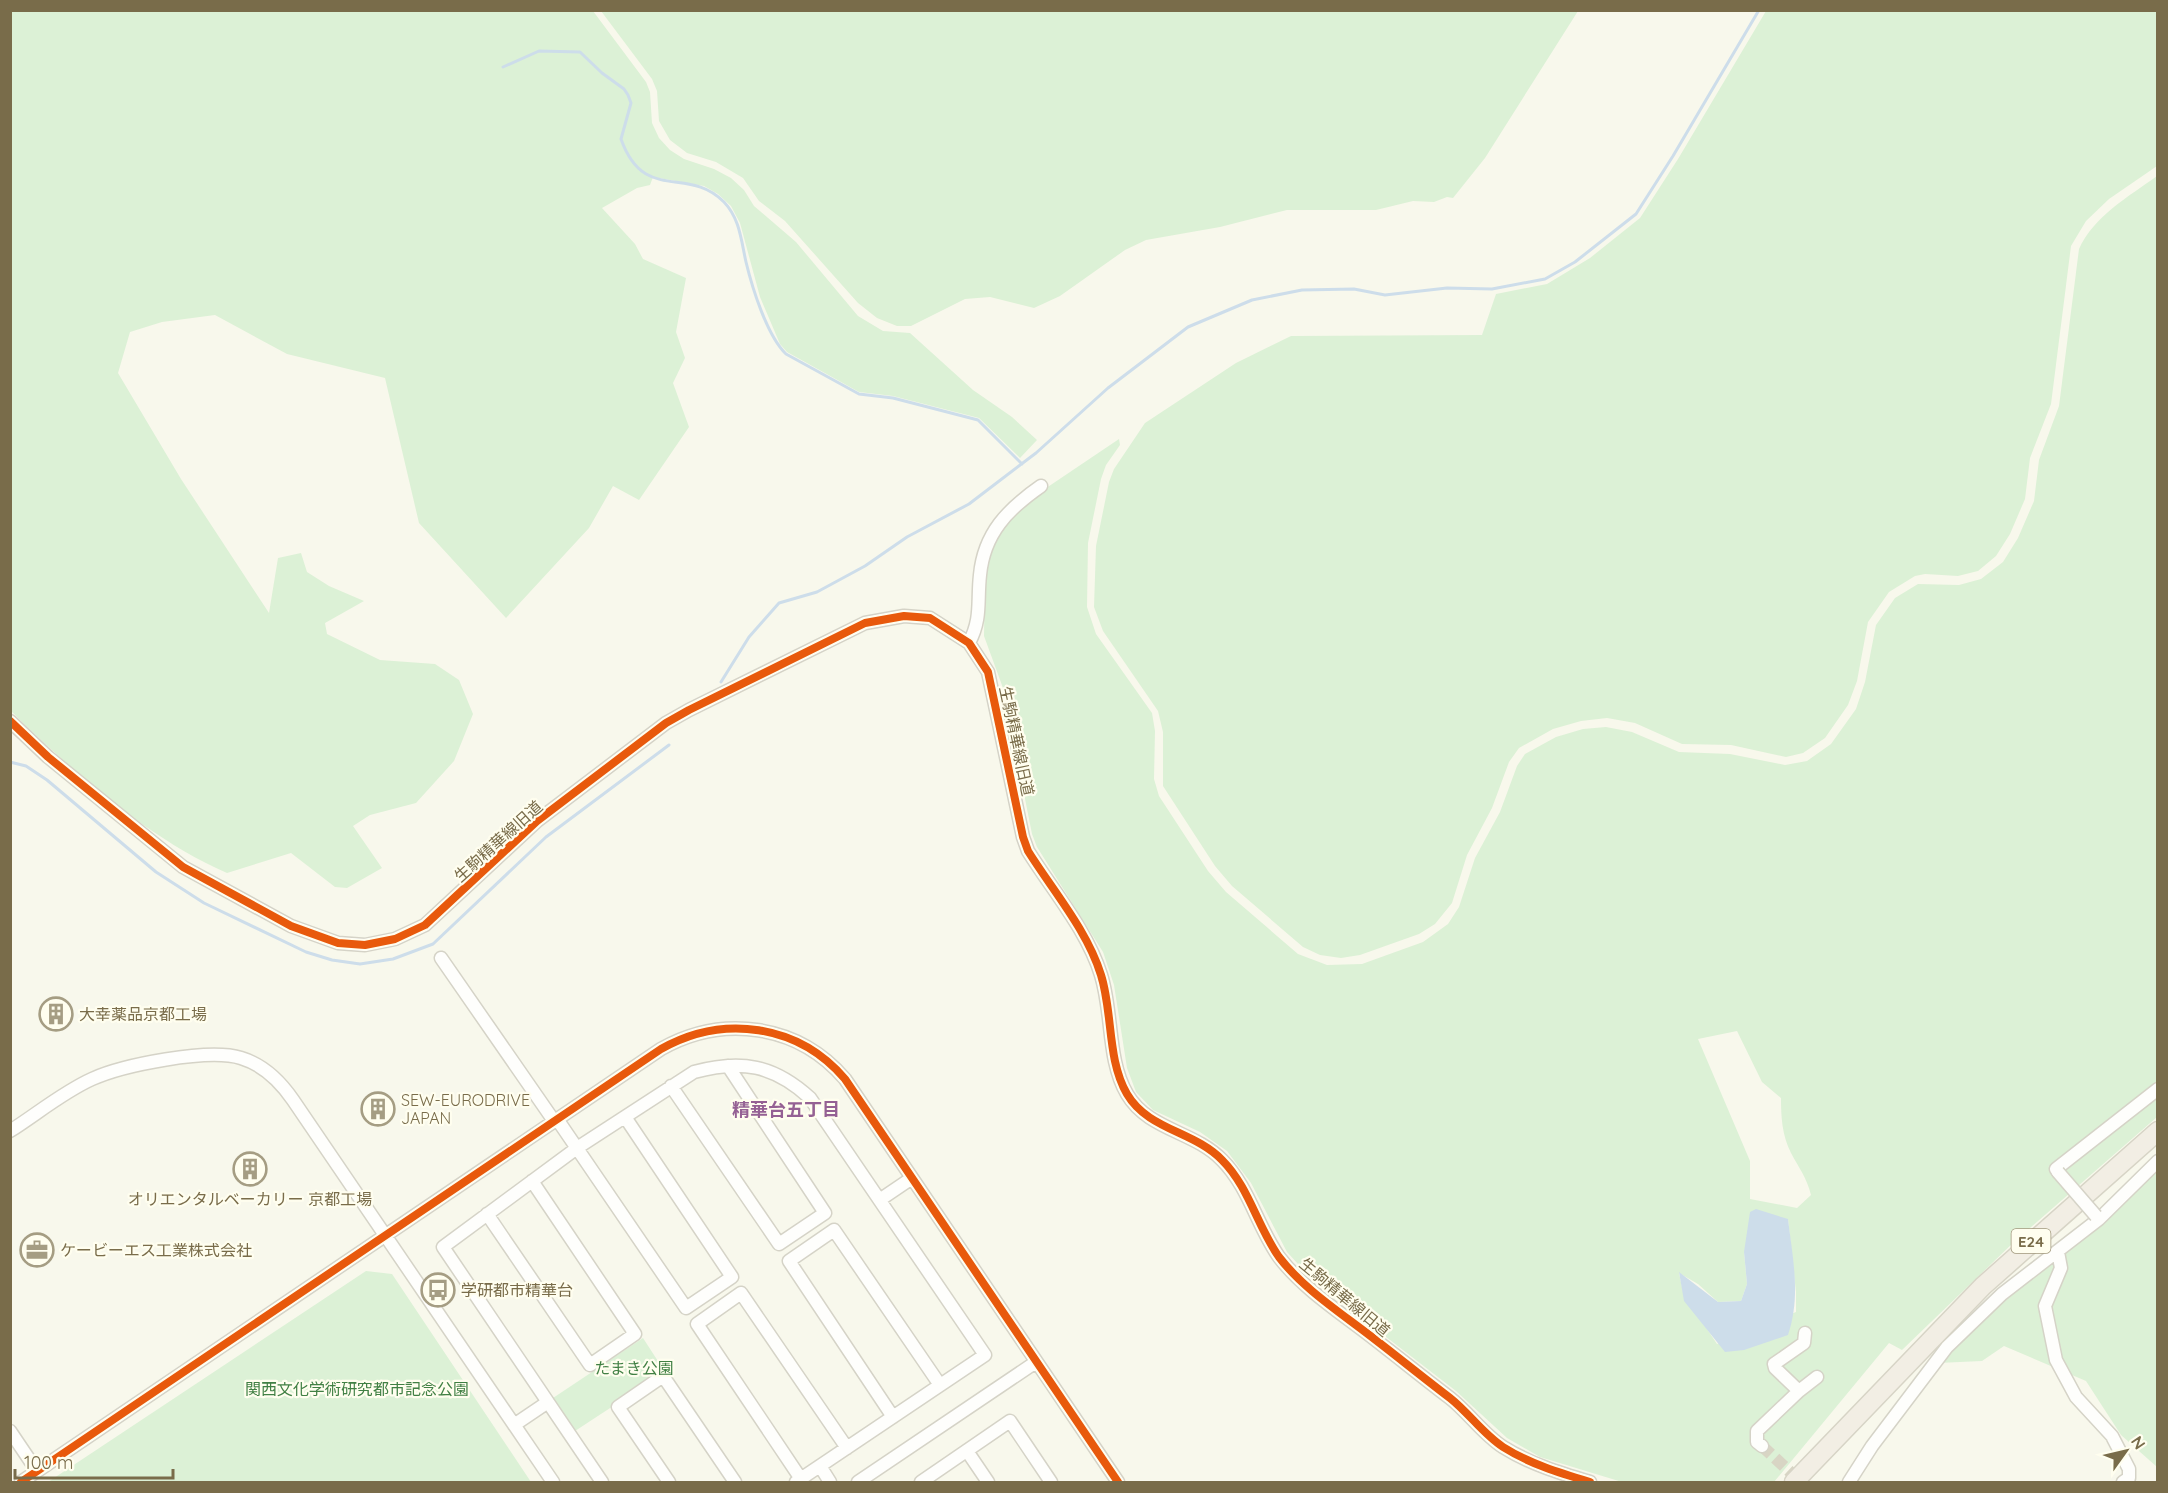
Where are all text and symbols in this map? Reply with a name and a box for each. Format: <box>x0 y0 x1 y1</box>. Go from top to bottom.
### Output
street label: 生駒精華線旧道 <box>996 684 1038 798</box>
street label: 生駒精華線旧道 <box>450 796 546 886</box>
building icon: 大幸薬品京都工場 <box>38 996 74 1032</box>
place label: 大幸薬品京都工場 <box>79 1004 207 1024</box>
place label: SEW-EURODRIVE JAPAN <box>401 1090 530 1128</box>
building icon: SEW-EURODRIVE JAPAN <box>360 1091 396 1127</box>
district label: 精華台五丁目 <box>732 1098 840 1121</box>
building icon: オリエンタルベーカリー 京都工場 <box>232 1151 268 1187</box>
place label: オリエンタルベーカリー 京都工場 <box>128 1189 372 1209</box>
road number: E24 <box>2012 1229 2050 1253</box>
office icon: ケービーエス工業株式会社 <box>19 1232 55 1268</box>
place label: ケービーエス工業株式会社 <box>60 1240 252 1260</box>
street label: 生駒精華線旧道 <box>1296 1253 1394 1341</box>
bus stop icon: 学研都市精華台 <box>420 1272 456 1308</box>
place label: 学研都市精華台 <box>461 1280 573 1300</box>
park label: たまき公園 <box>594 1358 674 1378</box>
park label: 関西文化学術研究都市記念公園 <box>245 1379 469 1399</box>
north arrow <box>2096 1421 2156 1481</box>
text: N <box>2127 1432 2150 1453</box>
scale bar <box>15 1442 172 1480</box>
text: 100 m <box>24 1451 73 1474</box>

